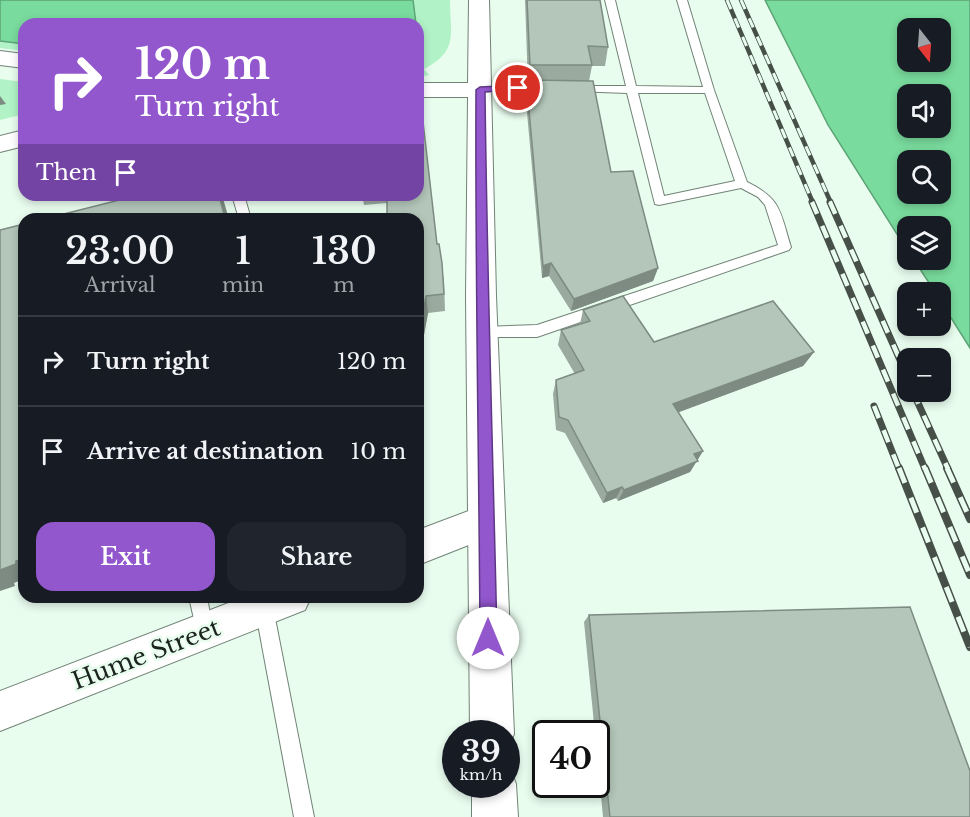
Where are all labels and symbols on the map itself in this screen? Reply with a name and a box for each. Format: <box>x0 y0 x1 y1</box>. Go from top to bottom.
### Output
north arrow <box>897 18 951 72</box>
pin <box>492 62 543 113</box>
position arrow <box>456 606 520 670</box>
street label: Hume Street <box>68 612 224 696</box>
speed limit sign: 40 <box>532 720 610 798</box>

